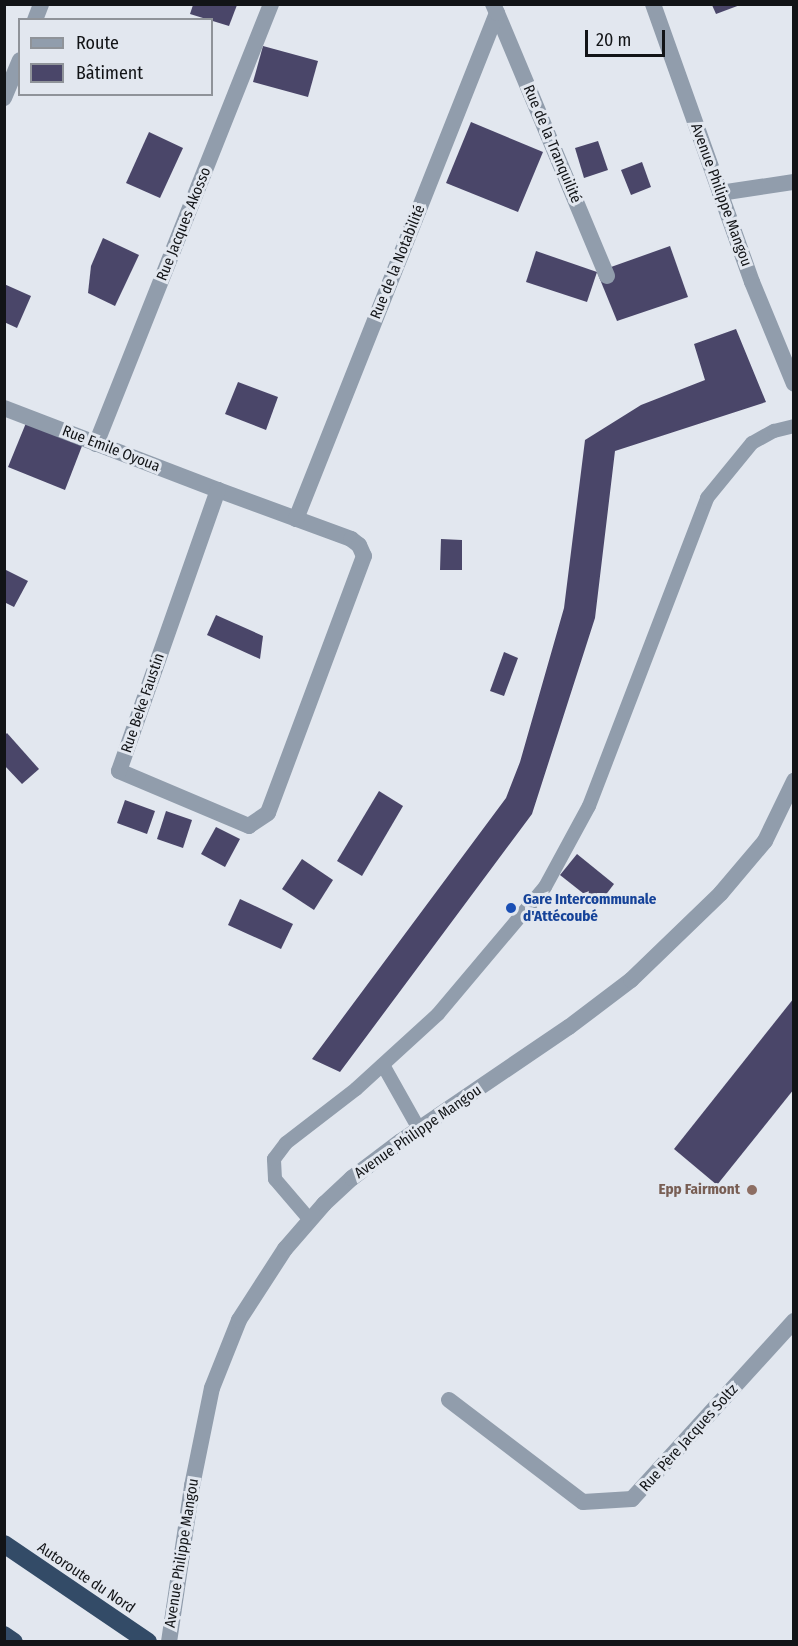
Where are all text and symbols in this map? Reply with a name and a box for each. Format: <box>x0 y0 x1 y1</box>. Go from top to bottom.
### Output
legend <box>18 18 213 96</box>
scale bar <box>588 18 668 56</box>
text: 20 m <box>596 29 631 51</box>
text: Route <box>76 32 119 54</box>
text: Bâtiment <box>76 62 143 84</box>
street label: Rue de la Tranquilité <box>519 82 585 206</box>
street label: Avenue Philippe Mangou <box>687 121 755 269</box>
street label: Rue Jacques Akosso <box>153 165 215 283</box>
street label: Rue de la Notabilité <box>367 202 429 322</box>
street label: Rue Emile Oyoua <box>60 422 162 476</box>
street label: Rue Beke Faustin <box>118 651 168 755</box>
place label: Gare Intercommunale d'Attécoubé <box>523 890 656 925</box>
marker: Gare Intercommunale d'Attécoubé <box>504 901 518 915</box>
street label: Avenue Philippe Mangou <box>351 1081 485 1183</box>
place label: Epp Fairmont <box>658 1181 740 1199</box>
marker: Epp Fairmont <box>745 1183 759 1197</box>
street label: Rue Père Jacques Soltz <box>636 1381 742 1495</box>
street label: Avenue Philippe Mangou <box>161 1477 203 1629</box>
street label: Autoroute du Nord <box>34 1539 138 1617</box>

